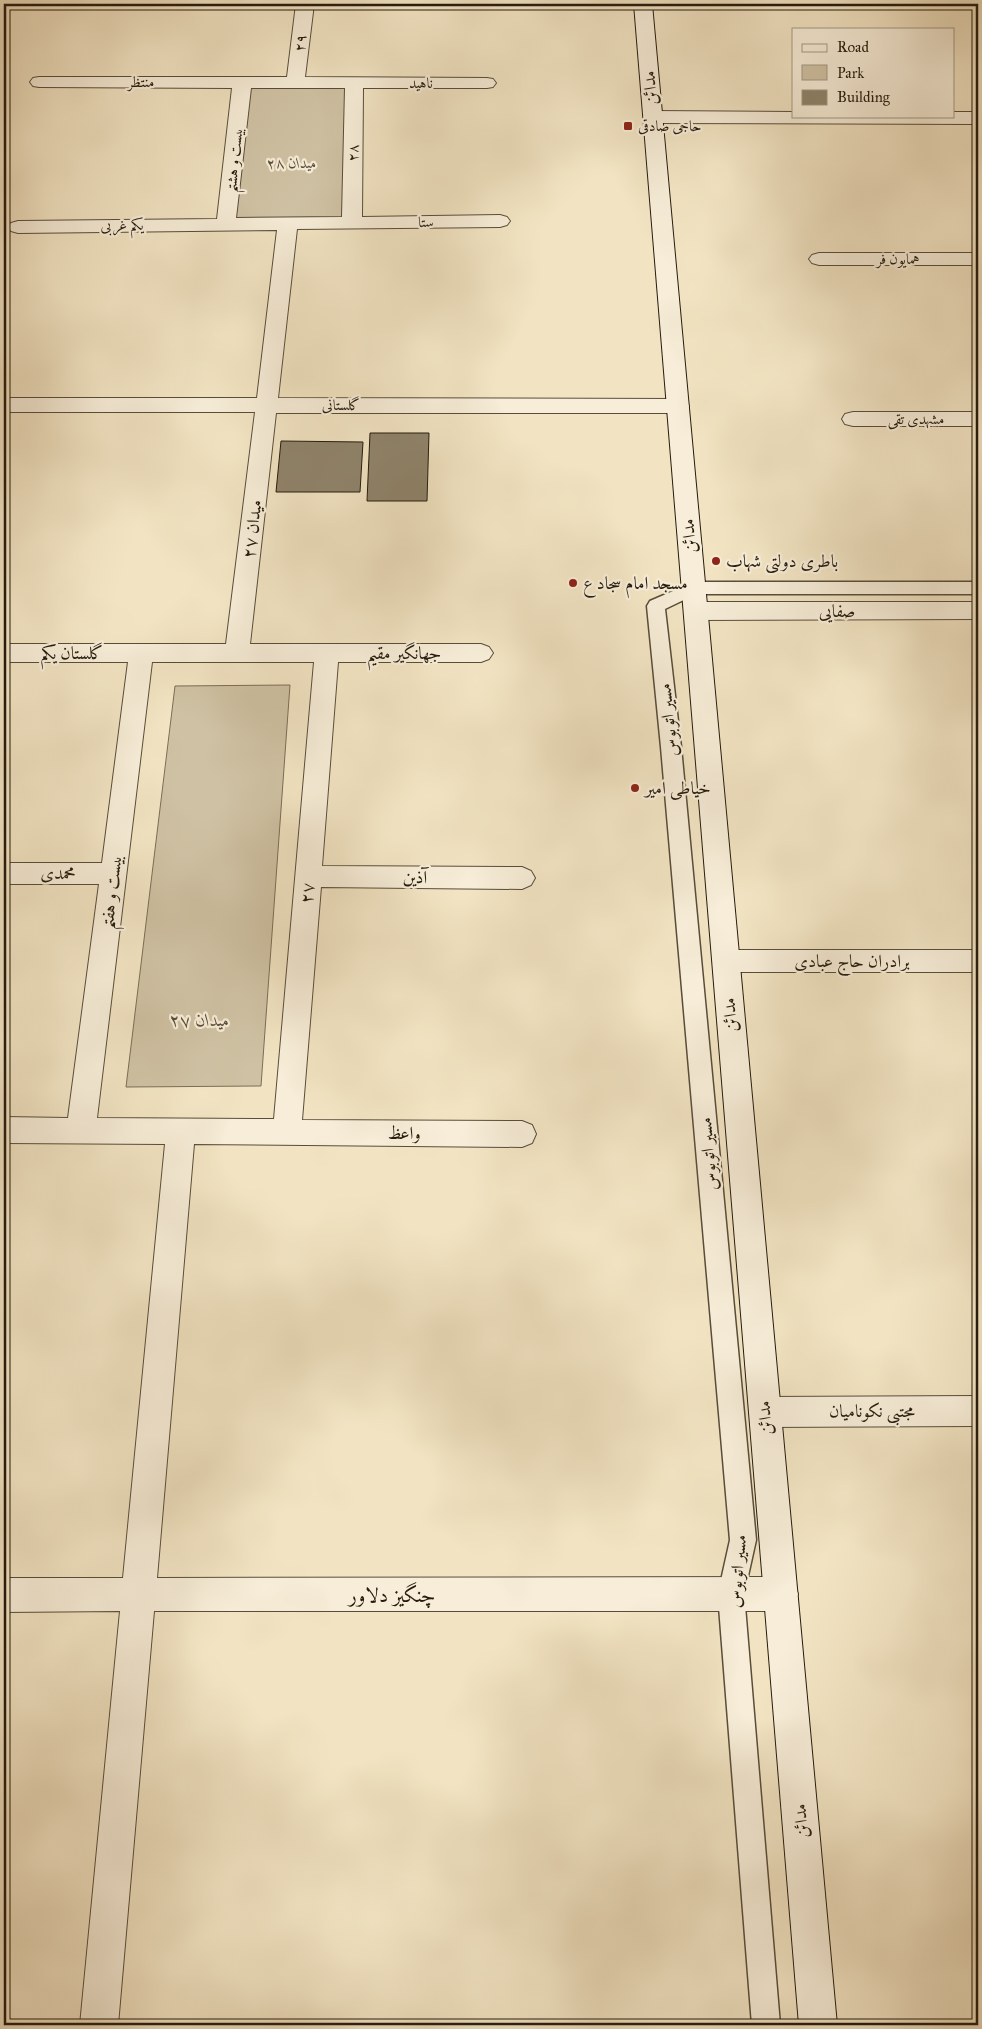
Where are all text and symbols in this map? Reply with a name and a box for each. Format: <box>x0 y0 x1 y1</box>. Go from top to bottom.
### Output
legend <box>792 28 954 118</box>
street label: ۲۹ <box>290 33 310 53</box>
text: Road <box>837 38 869 56</box>
text: Park <box>837 64 864 82</box>
street label: مدائن <box>638 70 662 106</box>
street label: منتظر <box>126 73 154 92</box>
street label: ناهید <box>409 74 433 92</box>
text: Building <box>837 88 891 106</box>
place label: حاجی صادقی <box>638 117 702 135</box>
marker: حاجی صادقی <box>622 120 634 132</box>
street label: بیست و هشتم <box>222 127 252 194</box>
street label: ۲۸ <box>344 144 362 162</box>
park label: میدان ۲۸ <box>267 154 317 172</box>
street label: ستا <box>418 213 434 231</box>
street label: یکم غربی <box>100 216 145 239</box>
street label: همایون فر <box>875 250 919 269</box>
street label: گلستانی <box>322 396 360 414</box>
street label: مشهدی تقی <box>888 410 944 430</box>
street label: میدان ۲۷ <box>237 498 267 560</box>
street label: مدائن <box>677 518 701 554</box>
place label: باطری دولتی شهاب <box>726 550 838 574</box>
marker: باطری دولتی شهاب <box>710 555 722 567</box>
place label: مسجد امام سجاد ع <box>583 572 688 599</box>
marker: مسجد امام سجاد ع <box>567 577 579 589</box>
street label: صفایی <box>819 600 855 623</box>
street label: جهانگیر مقیم <box>367 641 441 671</box>
street label: گلستان یکم <box>41 642 103 670</box>
street label: مسیر اتوبوس <box>653 682 683 758</box>
place label: خیاطی امیر <box>643 777 711 800</box>
marker: خیاطی امیر <box>629 782 641 794</box>
street label: بیست و هفتم <box>96 854 133 931</box>
street label: محمدی <box>40 862 76 884</box>
street label: آذین <box>402 866 430 888</box>
street label: ۲۷ <box>295 882 319 904</box>
street label: برادران حاج عبادی <box>794 950 910 977</box>
street label: مدائن <box>718 997 742 1033</box>
park label: میدان ۲۷ <box>170 1009 230 1031</box>
street label: مسیر اتوبوس <box>694 1116 722 1192</box>
street label: واعظ <box>387 1122 421 1144</box>
street label: مدائن <box>753 1400 777 1436</box>
street label: مجتبی نکونامیان <box>829 1400 915 1426</box>
street label: مسیر اتوبوس <box>723 1533 751 1609</box>
street label: چنگیز دلاور <box>347 1582 436 1609</box>
street label: مدائن <box>789 1803 813 1839</box>

